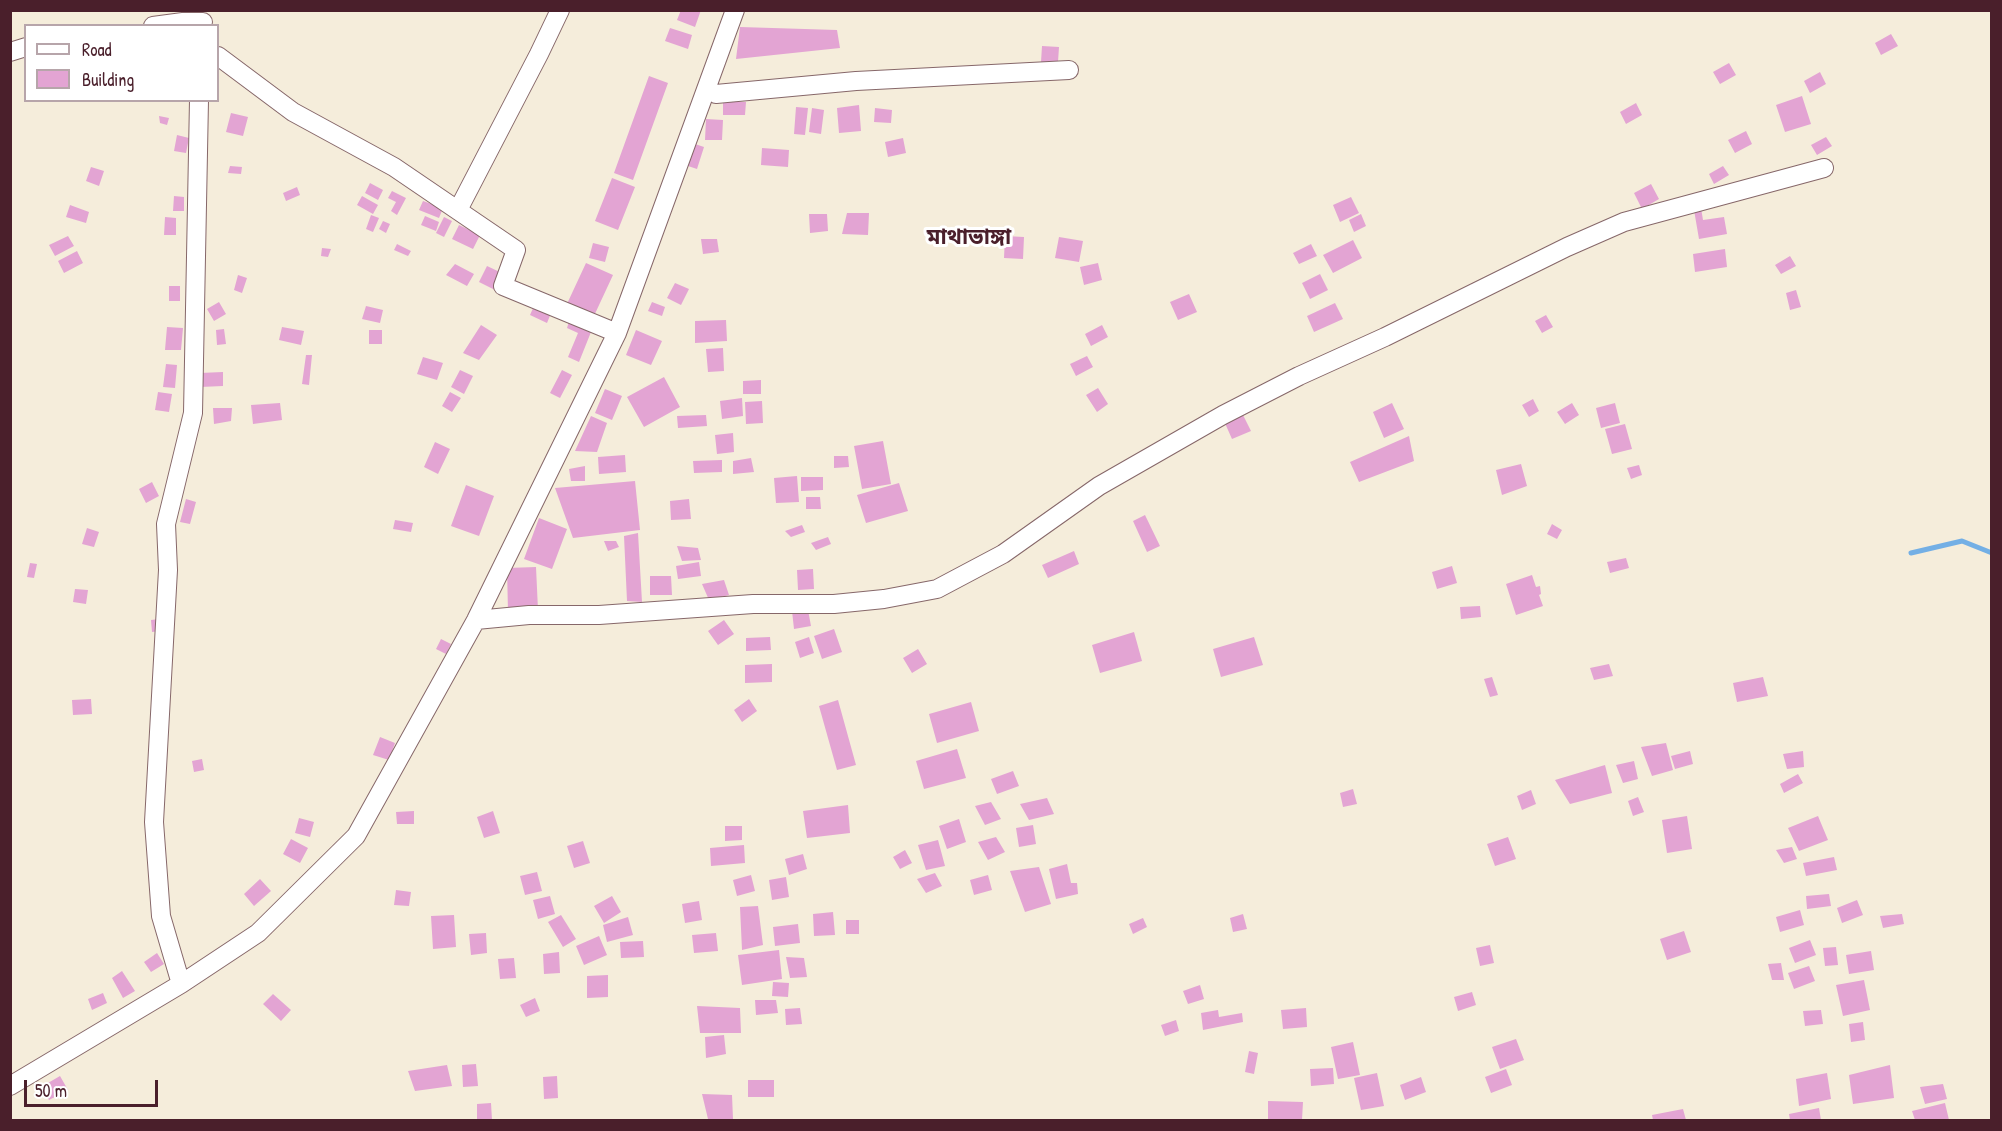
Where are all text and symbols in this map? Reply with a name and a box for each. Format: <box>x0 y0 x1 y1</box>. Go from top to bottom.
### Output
legend <box>24 24 219 102</box>
text: Road <box>82 37 112 62</box>
text: Building <box>82 67 134 92</box>
district label: মাথাভাঙ্গা <box>927 225 1011 251</box>
scale bar <box>27 1068 160 1106</box>
text: 50 m <box>35 1078 67 1103</box>

